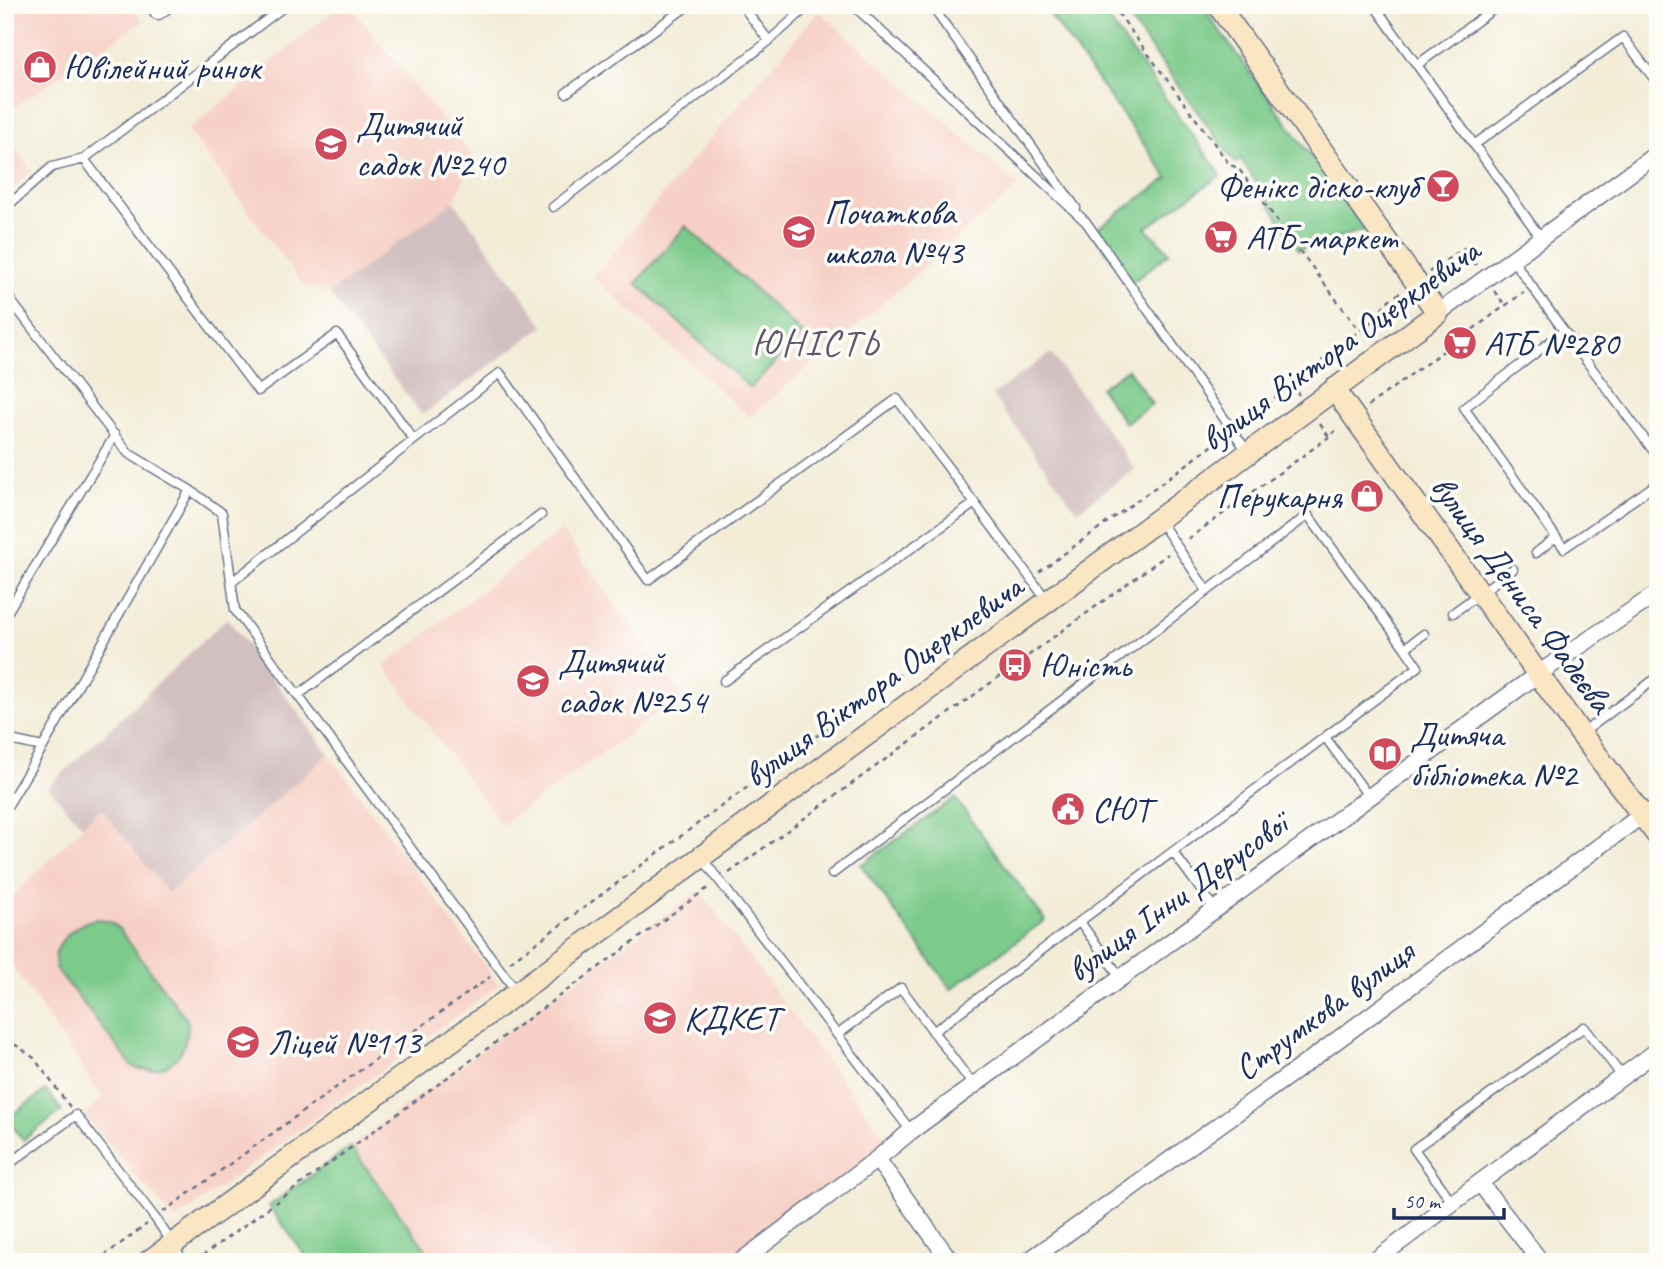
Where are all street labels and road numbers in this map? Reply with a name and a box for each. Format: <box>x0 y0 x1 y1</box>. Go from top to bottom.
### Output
street label: вулиця Віктора Оцерклевича <box>1192 227 1491 461</box>
street label: вулиця Дениса Фадєєва <box>1421 466 1625 724</box>
street label: вулиця Віктора Оцерклевича <box>735 563 1034 797</box>
street label: вулиця Інни Дерусової <box>1058 798 1301 992</box>
street label: Струмкова вулиця <box>1225 928 1425 1090</box>

